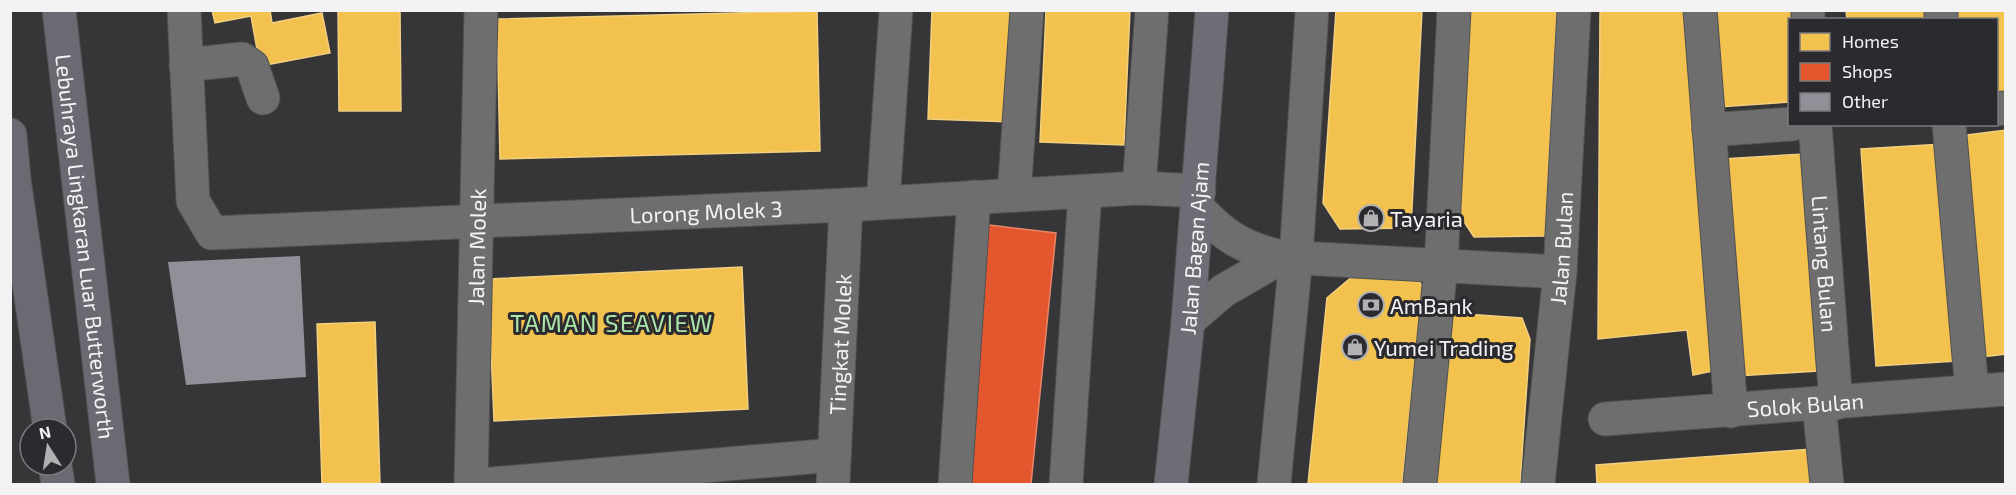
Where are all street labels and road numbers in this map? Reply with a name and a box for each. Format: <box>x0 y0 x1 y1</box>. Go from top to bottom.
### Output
street label: Lebuhraya Lingkaran Luar Butterworth <box>51 52 121 440</box>
street label: Jalan Bagan Ajam <box>1174 161 1213 336</box>
street label: Jalan Molek <box>462 188 490 306</box>
street label: Jalan Bulan <box>1544 191 1577 306</box>
street label: Lintang Bulan <box>1807 194 1844 333</box>
street label: Lorong Molek 3 <box>629 195 783 228</box>
street label: Tingkat Molek <box>823 273 856 415</box>
street label: Solok Bulan <box>1746 387 1865 421</box>

